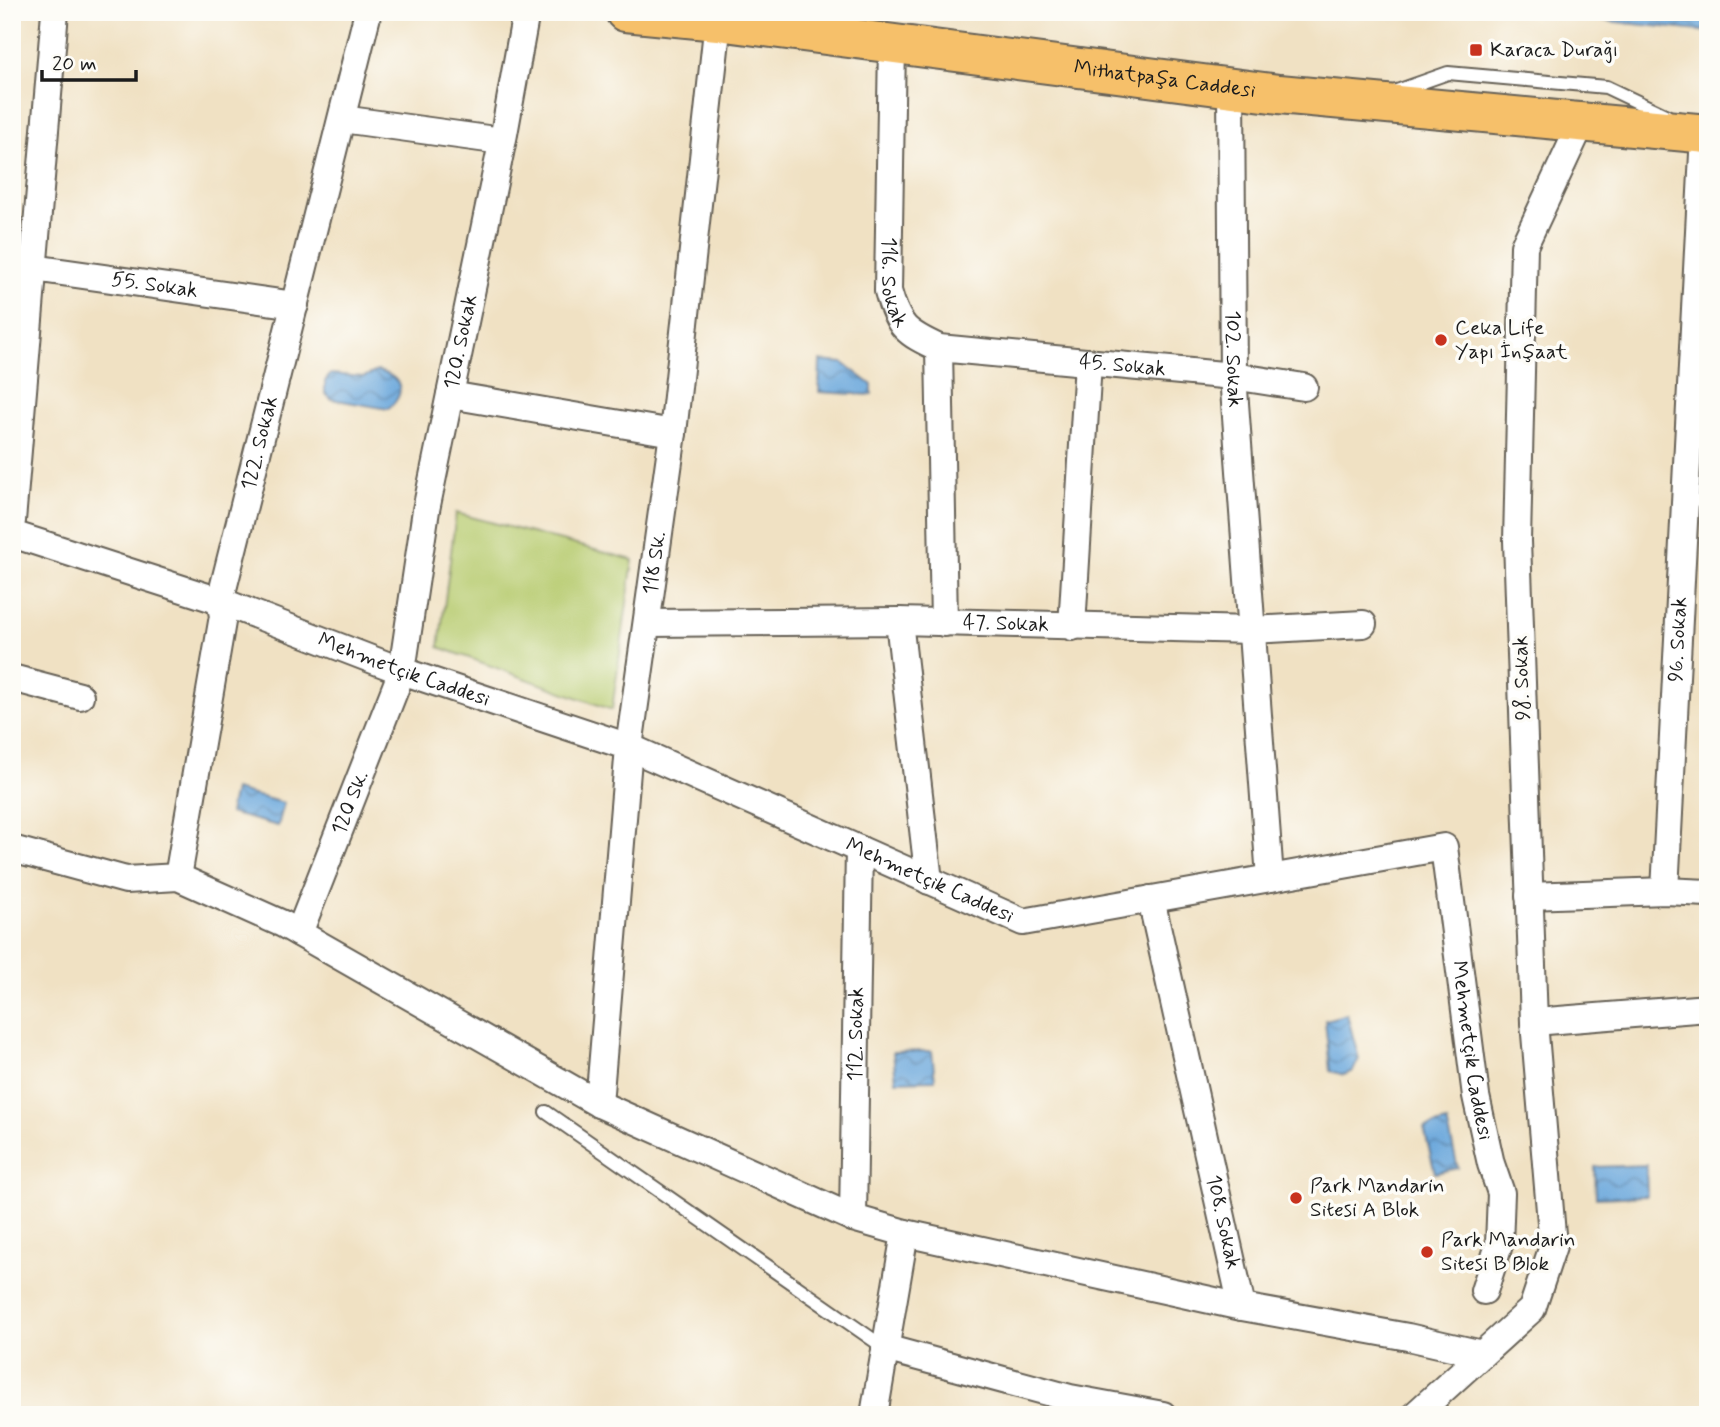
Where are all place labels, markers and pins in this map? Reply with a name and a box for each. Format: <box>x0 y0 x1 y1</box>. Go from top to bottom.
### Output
place label: Karaca Durağı <box>1490 36 1618 64</box>
marker: Karaca Durağı <box>1468 42 1484 58</box>
place label: Ceka Life Yapı İnşaat <box>1455 314 1568 366</box>
marker: Ceka Life Yapı İnşaat <box>1433 332 1449 348</box>
place label: Park Mandarin Sitesi A Blok <box>1310 1172 1445 1224</box>
marker: Park Mandarin Sitesi A Blok <box>1288 1190 1304 1206</box>
place label: Park Mandarin Sitesi B Blok <box>1441 1226 1576 1278</box>
marker: Park Mandarin Sitesi B Blok <box>1419 1244 1435 1260</box>

